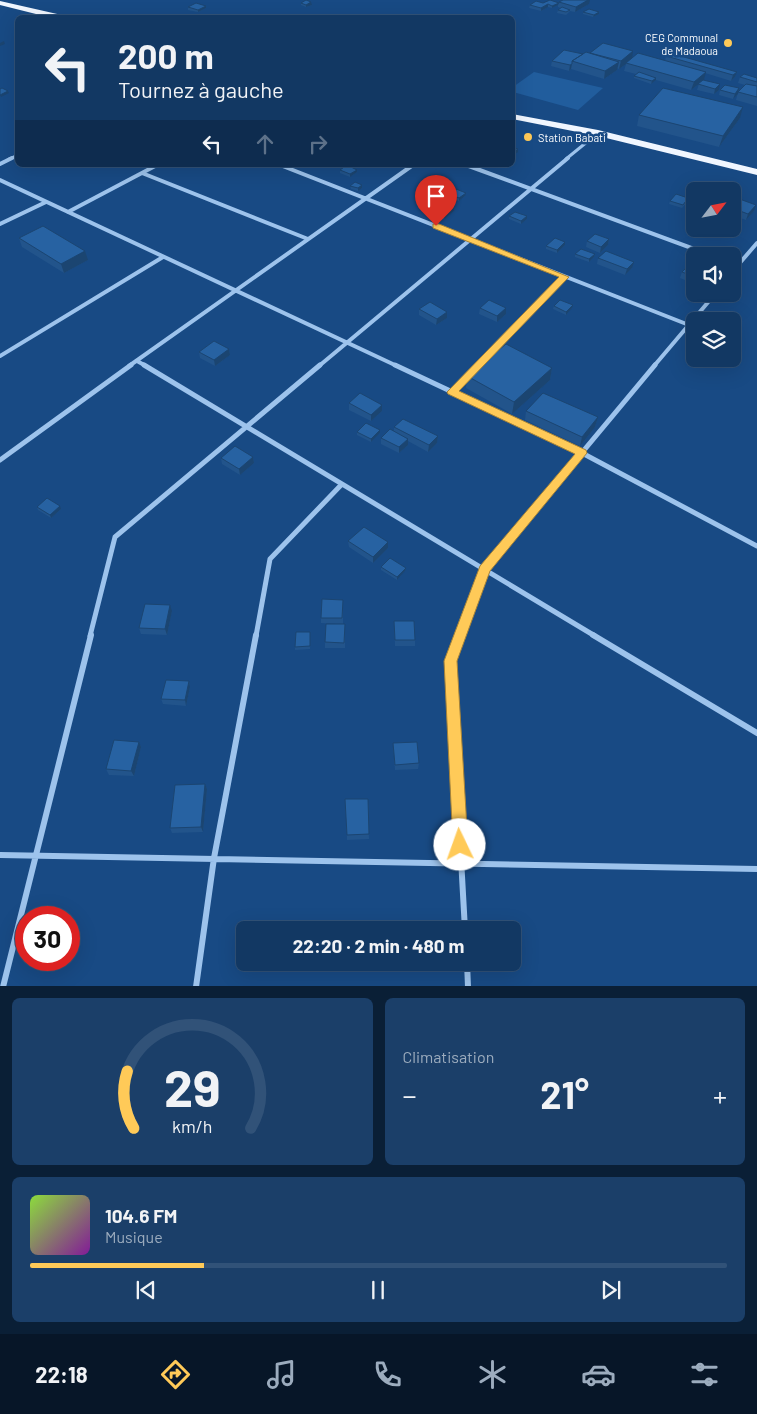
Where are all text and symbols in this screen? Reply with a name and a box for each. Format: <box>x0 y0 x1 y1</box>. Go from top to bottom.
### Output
place label: CEG Communal de Madaoua <box>645 31 718 57</box>
text: 200 m <box>118 34 214 76</box>
icon: left <box>35 35 100 100</box>
marker: CEG Communal de Madaoua <box>722 37 734 49</box>
text: Tournez à gauche <box>118 76 284 102</box>
icon: left <box>198 130 226 158</box>
icon: ahead <box>251 130 279 158</box>
icon: right <box>304 130 332 158</box>
marker: Station Babati <box>522 131 534 143</box>
place label: Station Babati <box>538 131 606 144</box>
pin <box>415 175 457 226</box>
icon: arrive <box>422 182 450 210</box>
north arrow <box>686 182 741 238</box>
map controls <box>686 182 741 367</box>
button: sound <box>686 247 741 302</box>
button: layers <box>686 312 741 367</box>
position arrow <box>433 818 485 870</box>
speed limit sign: 30 <box>15 906 80 971</box>
text: 22:20 · 2 min · 480 m <box>293 934 464 957</box>
text: Climatisation <box>403 1047 494 1066</box>
text: 29 <box>164 1055 221 1117</box>
text: 21° <box>540 1071 589 1117</box>
text: − <box>403 1078 417 1112</box>
text: + <box>713 1078 727 1112</box>
text: km/h <box>172 1115 212 1137</box>
text: 104.6 FM <box>105 1204 177 1227</box>
text: Musique <box>105 1227 163 1246</box>
icon: previous <box>132 1276 160 1304</box>
icon: pause <box>364 1276 392 1304</box>
icon: next <box>597 1276 625 1304</box>
icon: directions <box>158 1357 193 1392</box>
icon: music <box>264 1357 299 1392</box>
icon: phone <box>370 1357 405 1392</box>
icon: climate <box>475 1357 510 1392</box>
icon: car <box>581 1357 616 1392</box>
icon: filters <box>687 1357 722 1392</box>
text: 22:18 <box>35 1361 88 1387</box>

